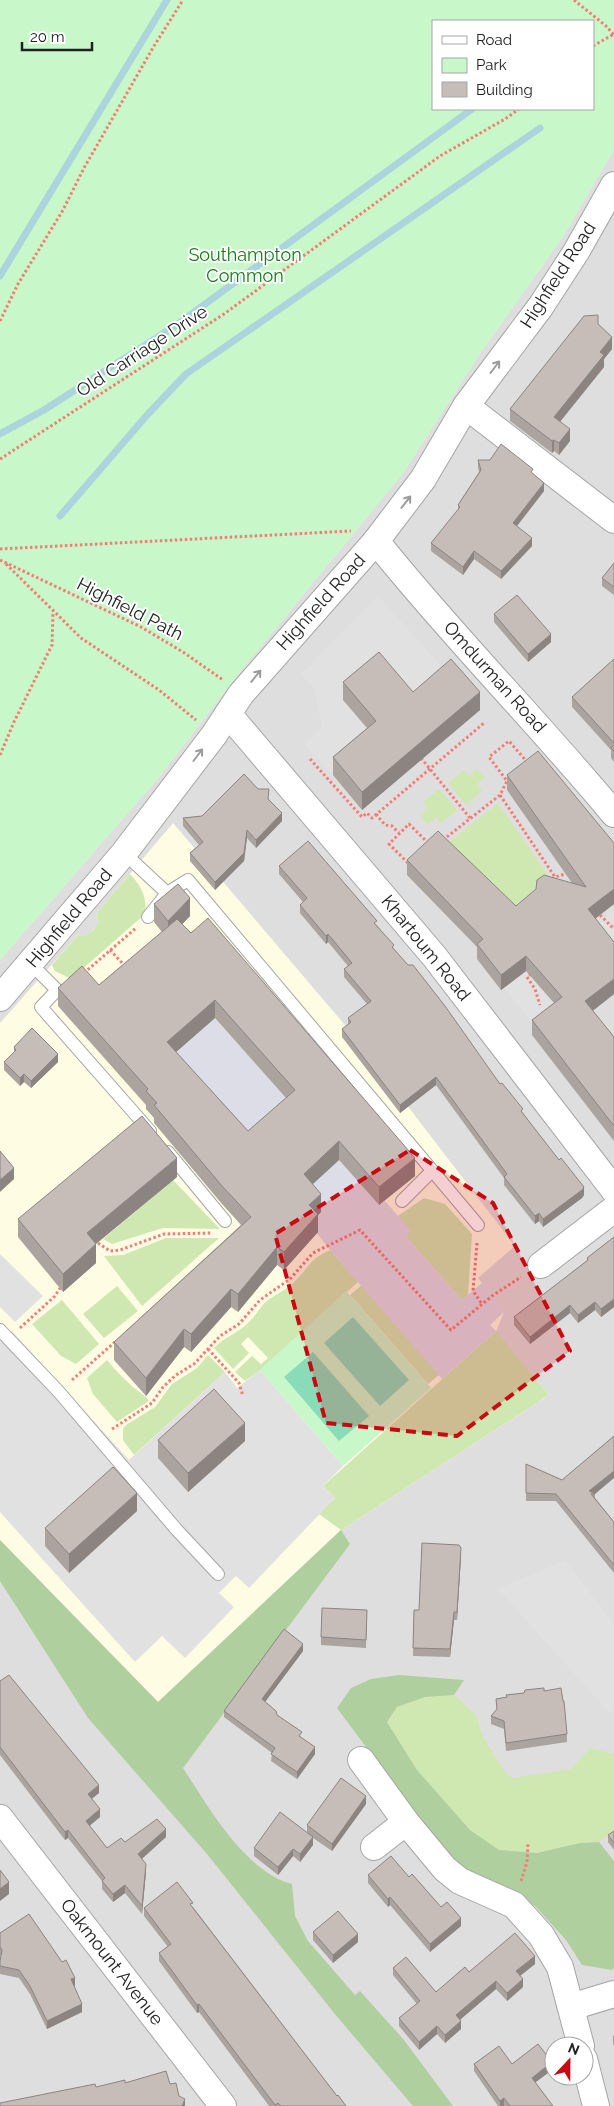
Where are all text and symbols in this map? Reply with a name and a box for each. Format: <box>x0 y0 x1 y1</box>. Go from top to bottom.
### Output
scale bar <box>22 20 92 52</box>
legend <box>432 20 594 110</box>
text: 20 m <box>30 28 65 46</box>
text: Road <box>476 31 512 49</box>
text: Park <box>476 56 507 74</box>
text: Building <box>476 81 533 99</box>
street label: Highfield Road <box>515 218 600 332</box>
park label: Southampton Common <box>188 244 302 286</box>
street label: Old Carriage Drive <box>72 300 212 401</box>
one-way arrow <box>490 360 500 374</box>
one-way arrow <box>401 495 411 509</box>
street label: Highfield Road <box>272 549 369 654</box>
street label: Highfield Path <box>74 573 187 644</box>
street label: Omdurman Road <box>440 617 551 737</box>
one-way arrow <box>250 670 261 683</box>
one-way arrow <box>193 749 204 762</box>
street label: Highfield Road <box>21 864 116 971</box>
street label: Khartoum Road <box>377 891 475 1005</box>
street label: Oakmount Avenue <box>57 1894 168 2029</box>
north arrow <box>544 2036 594 2086</box>
text: N <box>566 2040 582 2058</box>

